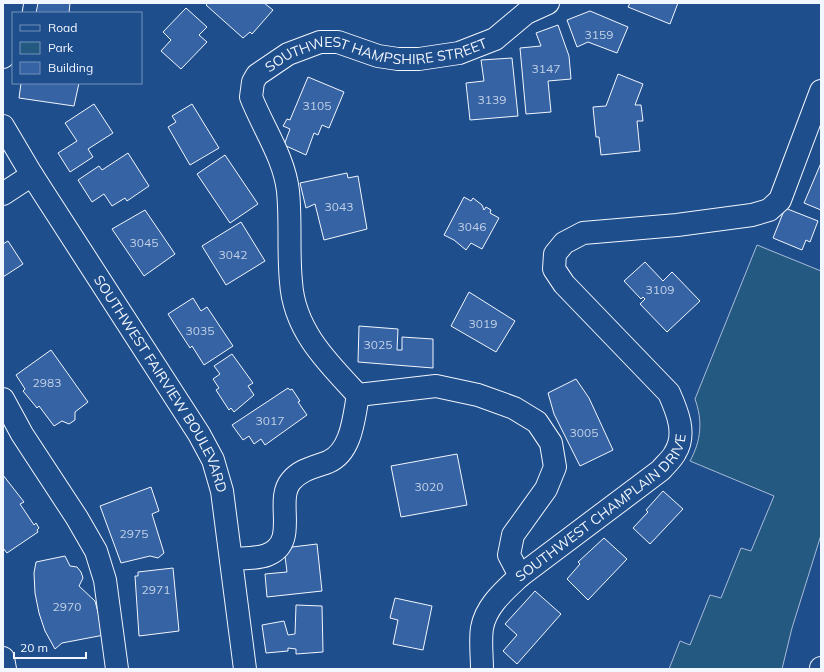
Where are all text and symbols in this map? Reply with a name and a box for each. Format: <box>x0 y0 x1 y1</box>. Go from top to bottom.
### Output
legend <box>12 12 142 84</box>
text: Road <box>48 20 77 35</box>
house number: 3159 <box>585 27 613 42</box>
street label: SOUTHWEST HAMPSHIRE STREET <box>261 32 490 76</box>
text: Park <box>48 40 74 55</box>
text: Building <box>48 60 93 75</box>
house number: 3147 <box>532 61 560 76</box>
house number: 3139 <box>478 92 506 107</box>
house number: 3105 <box>303 98 331 113</box>
house number: 3043 <box>325 199 353 214</box>
house number: 3046 <box>458 219 486 234</box>
house number: 3045 <box>130 235 158 250</box>
house number: 3042 <box>219 247 247 262</box>
street label: SOUTHWEST FAIRVIEW BOULEVARD <box>90 272 231 495</box>
house number: 3109 <box>646 282 674 297</box>
house number: 3019 <box>469 316 497 331</box>
house number: 3035 <box>186 323 214 338</box>
house number: 3025 <box>364 337 392 352</box>
house number: 2983 <box>33 375 61 390</box>
house number: 3017 <box>256 413 284 428</box>
house number: 3005 <box>570 425 598 440</box>
street label: SOUTHWEST CHAMPLAIN DRIVE <box>512 433 690 585</box>
house number: 3020 <box>415 479 443 494</box>
house number: 2975 <box>120 526 148 541</box>
house number: 2971 <box>142 582 170 597</box>
house number: 2970 <box>53 599 81 614</box>
scale bar <box>14 634 86 660</box>
text: 20 m <box>20 640 48 655</box>

